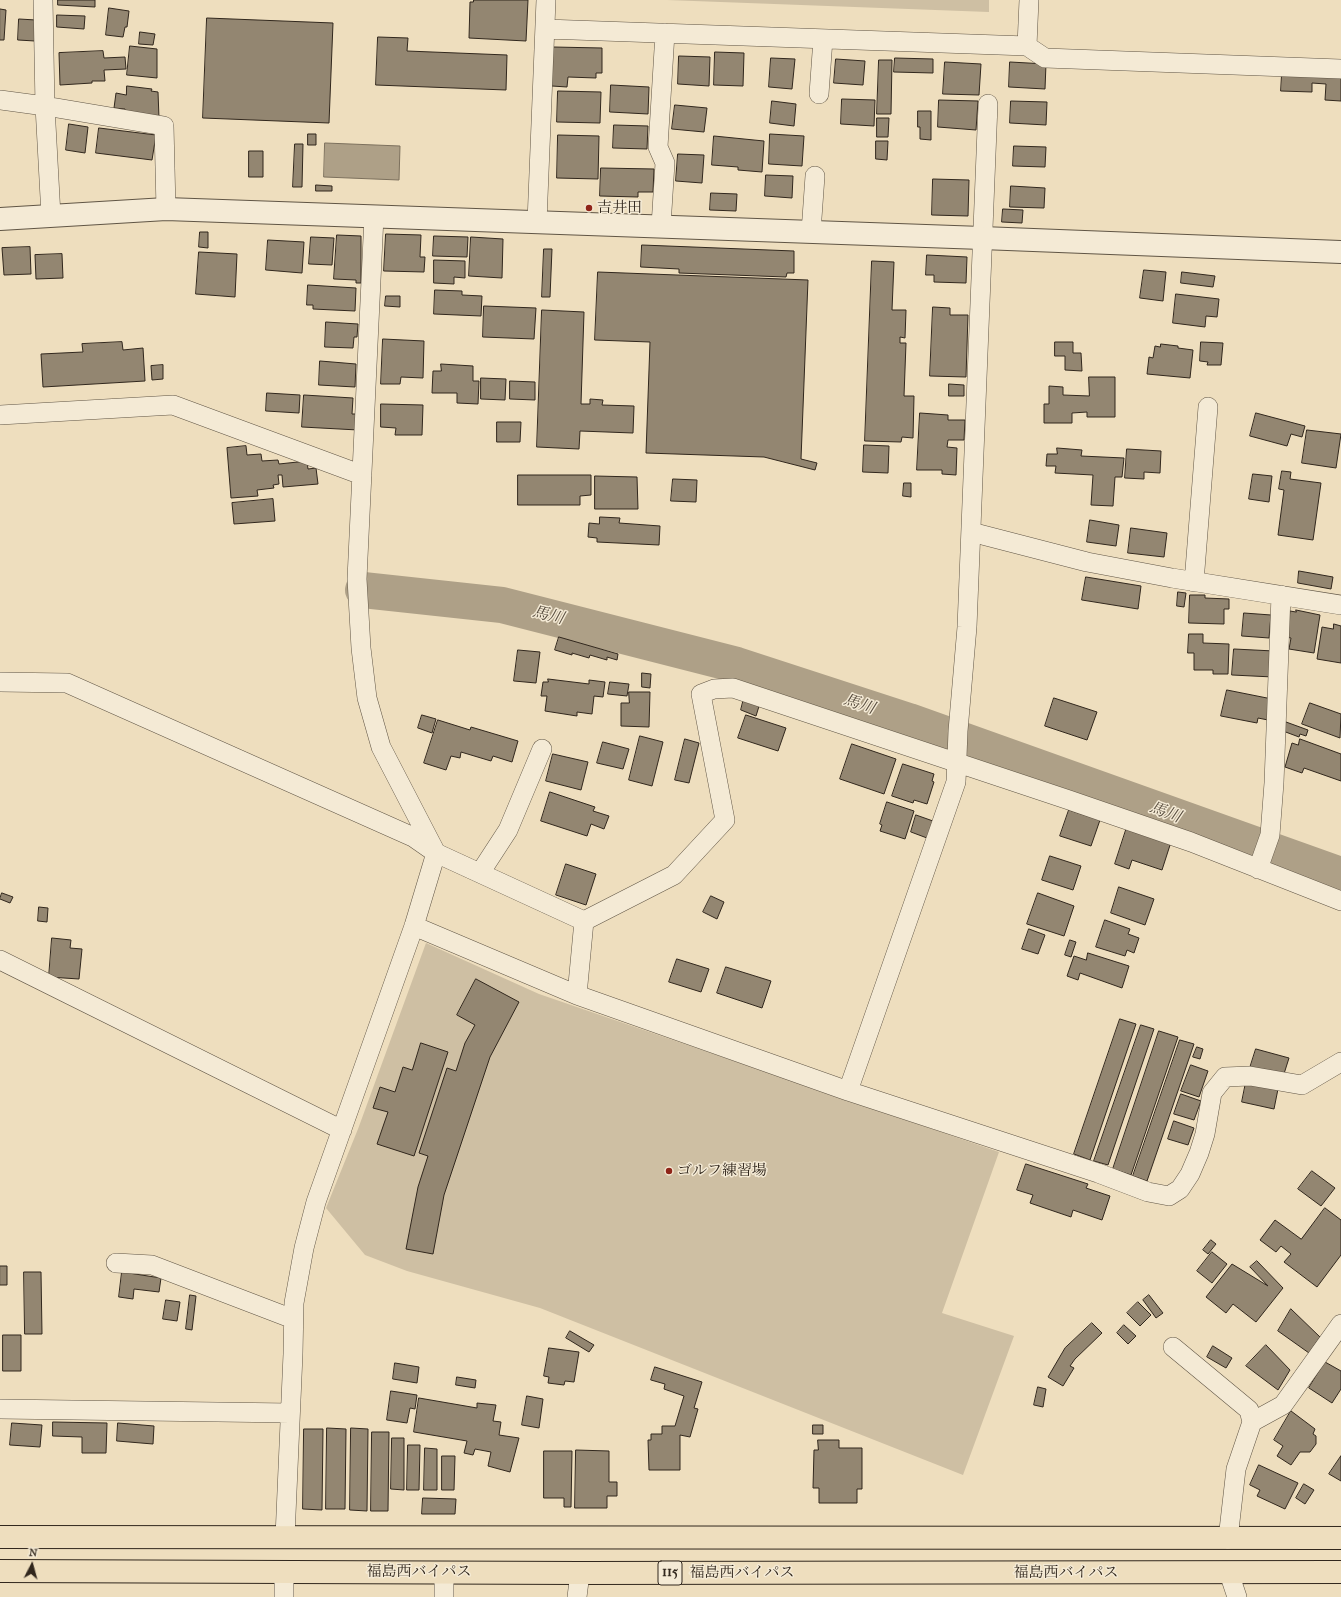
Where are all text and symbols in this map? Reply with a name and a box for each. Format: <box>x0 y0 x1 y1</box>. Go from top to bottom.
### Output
place label: 吉井田 <box>597 199 642 217</box>
marker: 吉井田 <box>584 203 594 213</box>
water label: 馬川 <box>530 603 566 629</box>
water label: 馬川 <box>841 691 877 719</box>
water label: 馬川 <box>1147 799 1183 827</box>
place label: ゴルフ練習場 <box>677 1162 767 1180</box>
marker: ゴルフ練習場 <box>664 1166 674 1176</box>
north arrow <box>12 1545 52 1585</box>
text: N <box>28 1546 38 1559</box>
road number: 115 <box>658 1561 682 1585</box>
street label: 福島西バイパス <box>367 1563 471 1581</box>
street label: 福島西バイパス <box>690 1564 794 1582</box>
street label: 福島西バイパス <box>1014 1564 1118 1582</box>

